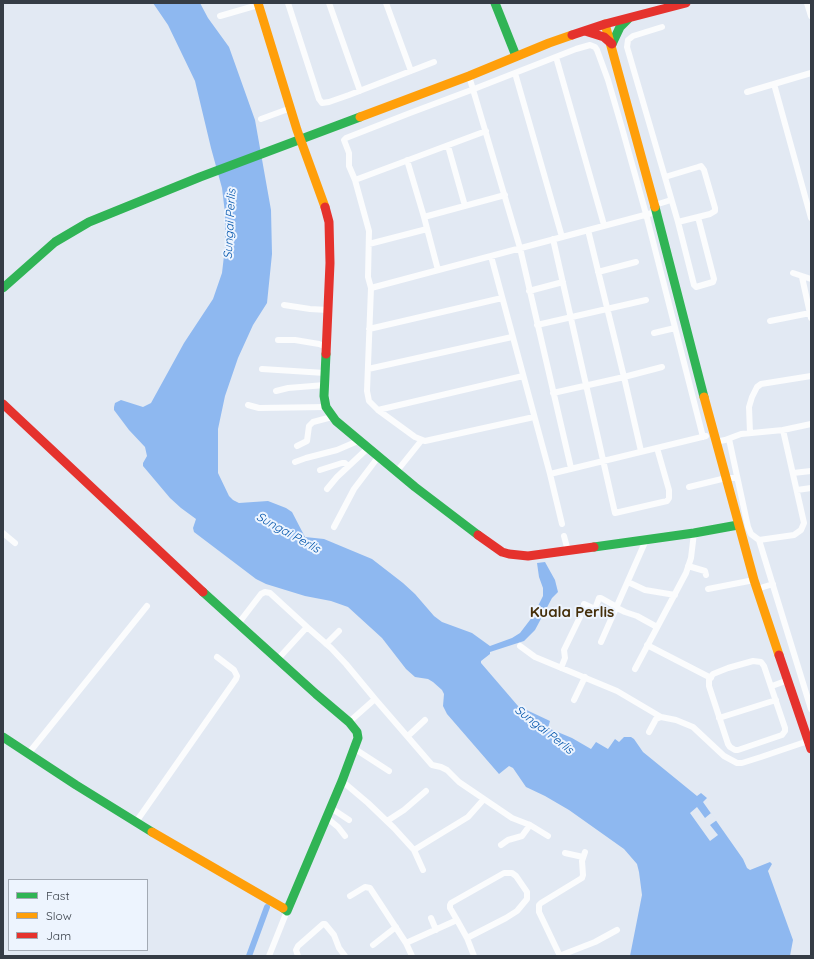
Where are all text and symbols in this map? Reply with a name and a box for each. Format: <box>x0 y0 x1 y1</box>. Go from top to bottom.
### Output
water label: Sungai Perlis <box>221 188 239 260</box>
water label: Sungai Perlis <box>254 510 322 556</box>
district label: Kuala Perlis <box>530 603 614 621</box>
water label: Sungai Perlis <box>512 703 576 757</box>
legend <box>8 879 148 951</box>
text: Fast <box>46 888 70 903</box>
text: Slow <box>46 908 72 923</box>
text: Jam <box>46 928 71 943</box>

